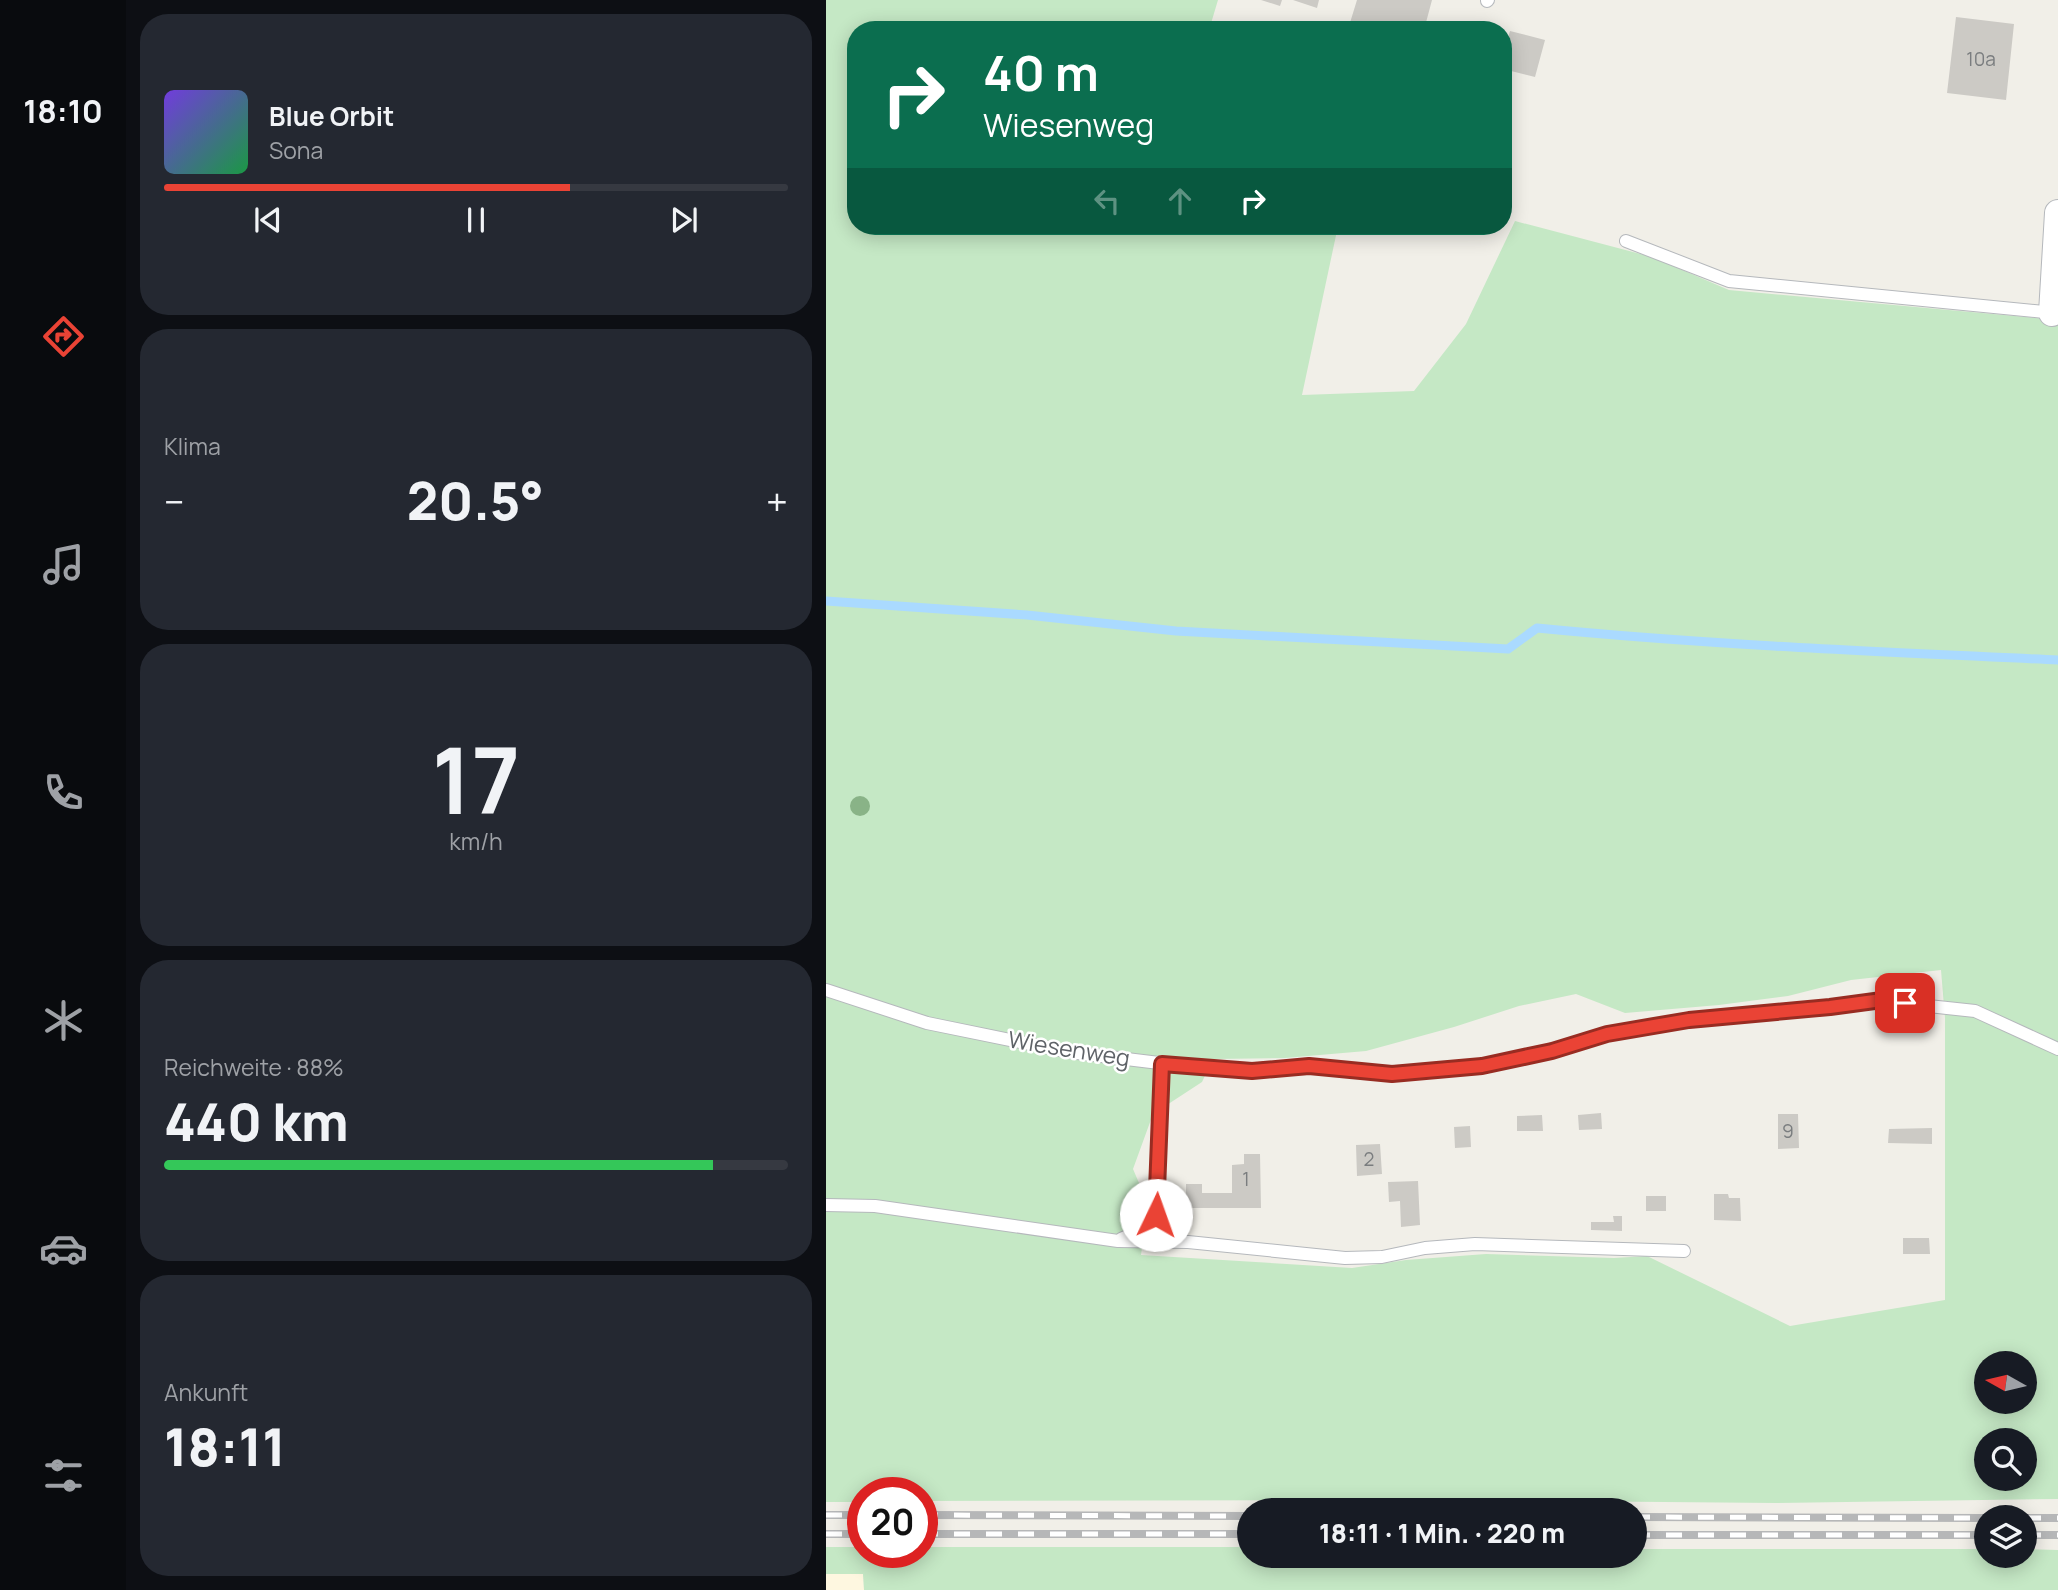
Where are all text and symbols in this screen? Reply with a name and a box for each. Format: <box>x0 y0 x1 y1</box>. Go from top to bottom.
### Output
text: 40 m <box>983 39 1099 106</box>
house number: 10a <box>1966 46 1996 72</box>
icon: right <box>868 49 959 140</box>
text: 18:10 <box>23 89 103 133</box>
text: Blue Orbit <box>269 98 394 134</box>
text: Wiesenweg <box>983 103 1154 147</box>
text: Sona <box>269 134 323 166</box>
icon: left <box>1088 182 1126 220</box>
icon: ahead <box>1161 182 1199 220</box>
icon: right <box>1234 182 1272 220</box>
icon: previous <box>249 201 287 239</box>
icon: pause <box>457 201 495 239</box>
icon: next <box>665 201 703 239</box>
icon: directions <box>39 312 88 361</box>
text: Klima <box>164 430 221 462</box>
text: 20.5° <box>407 465 544 536</box>
text: − <box>164 475 185 527</box>
text: + <box>766 475 788 527</box>
icon: music <box>39 540 88 589</box>
text: 17 <box>432 717 520 841</box>
icon: phone <box>39 768 88 817</box>
text: km/h <box>449 825 503 857</box>
pin <box>1875 973 1935 1033</box>
icon: arrive <box>1886 984 1924 1022</box>
icon: climate <box>39 996 88 1045</box>
street label: Wiesenweg <box>1006 1023 1132 1073</box>
text: Reichweite · 88% <box>164 1051 344 1083</box>
text: 440 km <box>164 1086 349 1157</box>
house number: 9 <box>1782 1118 1794 1144</box>
house number: 2 <box>1364 1146 1374 1172</box>
house number: 1 <box>1242 1166 1250 1192</box>
position arrow <box>1119 1178 1193 1252</box>
icon: car <box>39 1224 88 1273</box>
north arrow <box>1974 1351 2037 1414</box>
map controls <box>1974 1351 2037 1568</box>
text: Ankunft <box>164 1376 248 1408</box>
text: 18:11 <box>164 1411 286 1482</box>
button: search <box>1974 1428 2037 1491</box>
icon: filters <box>39 1451 88 1500</box>
speed limit sign: 20 <box>847 1477 938 1568</box>
button: layers <box>1974 1505 2037 1568</box>
text: 18:11 · 1 Min. · 220 m <box>1319 1515 1565 1551</box>

